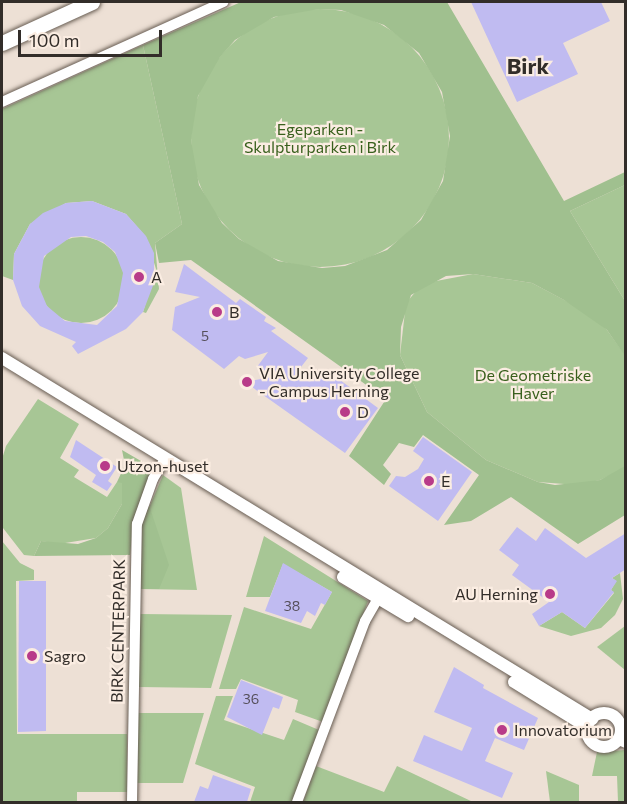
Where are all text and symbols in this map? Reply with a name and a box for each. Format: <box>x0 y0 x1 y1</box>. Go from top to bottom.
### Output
scale bar <box>21 18 165 56</box>
text: 100 m <box>29 29 79 51</box>
district label: Birk <box>507 53 549 79</box>
park label: Egeparken - Skulpturparken i Birk <box>244 119 396 157</box>
place label: A <box>151 267 162 287</box>
marker: A <box>132 270 146 284</box>
place label: B <box>229 302 239 322</box>
marker: B <box>210 305 224 319</box>
house number: 5 <box>201 328 209 344</box>
place label: VIA University College - Campus Herning <box>259 363 419 401</box>
park label: De Geometriske Haver <box>475 365 591 403</box>
marker: VIA University College - Campus Herning <box>240 375 254 389</box>
place label: D <box>357 402 369 422</box>
marker: D <box>338 405 352 419</box>
place label: Utzon-huset <box>117 456 209 476</box>
marker: Utzon-huset <box>98 459 112 473</box>
place label: E <box>441 471 450 491</box>
marker: E <box>422 474 436 488</box>
street label: BIRK CENTERPARK <box>107 559 129 703</box>
place label: AU Herning <box>455 584 538 604</box>
marker: AU Herning <box>543 587 557 601</box>
house number: 38 <box>284 598 300 614</box>
place label: Sagro <box>44 646 86 666</box>
marker: Sagro <box>25 649 39 663</box>
house number: 36 <box>243 691 259 707</box>
place label: Innovatorium <box>514 720 612 740</box>
marker: Innovatorium <box>495 723 509 737</box>

